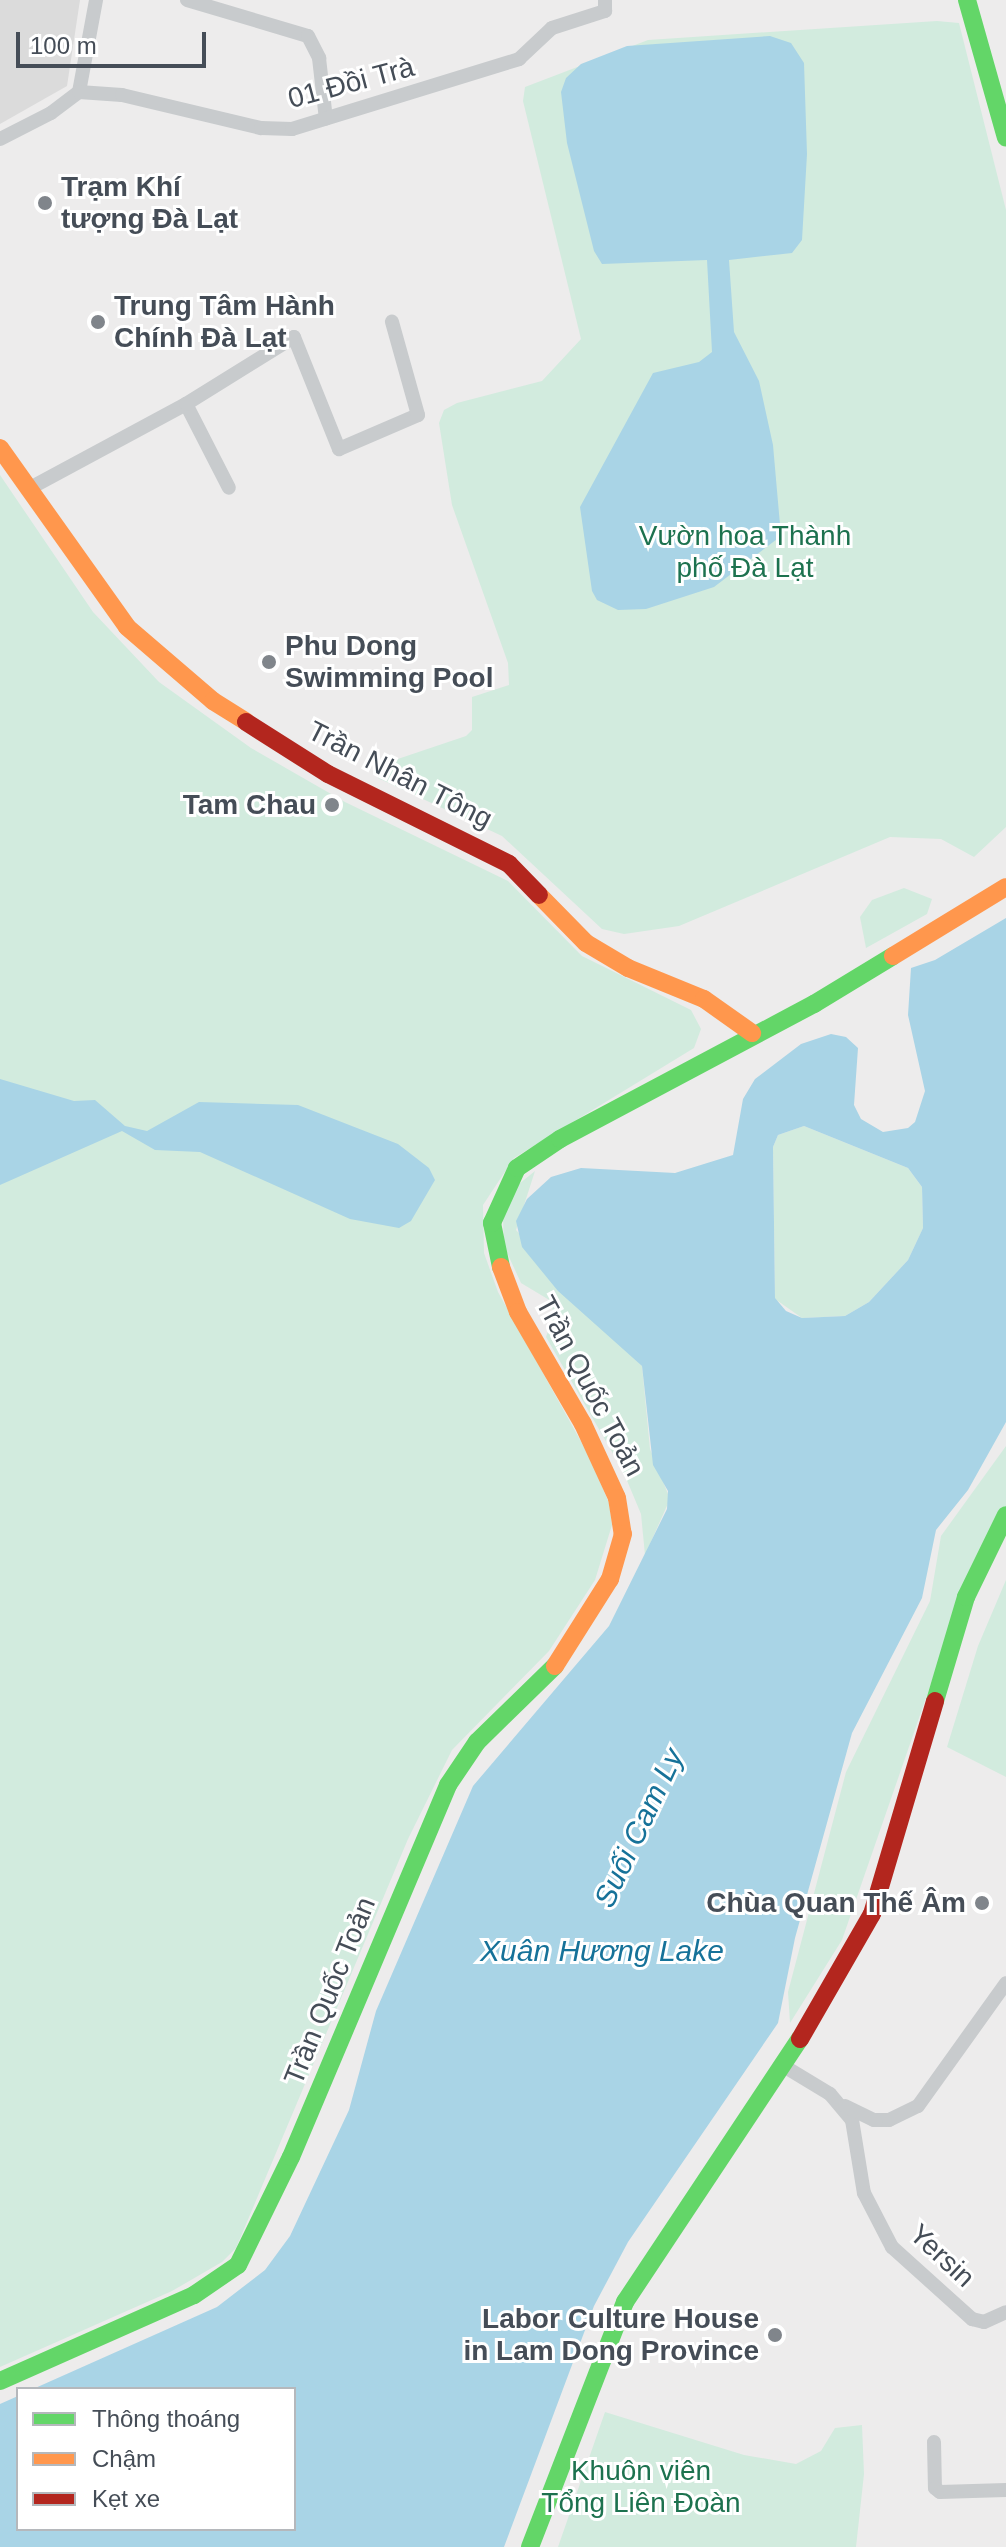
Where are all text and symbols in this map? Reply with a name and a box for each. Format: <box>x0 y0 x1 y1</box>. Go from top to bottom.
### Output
scale bar <box>20 16 210 66</box>
text: 100 m <box>30 32 97 59</box>
street label: 01 Đồi Trà <box>284 50 418 116</box>
place label: Trạm Khí tượng Đà Lạt <box>61 170 238 236</box>
marker: Trạm Khí tượng Đà Lạt <box>36 194 54 212</box>
place label: Trung Tâm Hành Chính Đà Lạt <box>114 289 335 355</box>
marker: Trung Tâm Hành Chính Đà Lạt <box>89 313 107 331</box>
park label: Vườn hoa Thành phố Đà Lạt <box>638 519 852 585</box>
place label: Phu Dong Swimming Pool <box>285 629 493 695</box>
marker: Phu Dong Swimming Pool <box>260 653 278 671</box>
street label: Trần Nhân Tông <box>302 714 498 836</box>
place label: Tam Chau <box>183 788 316 822</box>
marker: Tam Chau <box>323 796 341 814</box>
street label: Trần Quốc Toản <box>528 1290 652 1482</box>
water label: Suối Cam Ly <box>587 1743 691 1913</box>
place label: Chùa Quan Thế Âm <box>706 1886 966 1920</box>
street label: Trần Quốc Toản <box>277 1892 383 2090</box>
marker: Chùa Quan Thế Âm <box>973 1894 991 1912</box>
water label: Xuân Hương Lake <box>480 1933 724 1969</box>
street label: Yersin <box>902 2218 982 2294</box>
place label: Labor Culture House in Lam Dong Province <box>463 2302 759 2368</box>
marker: Labor Culture House in Lam Dong Province <box>766 2326 784 2344</box>
legend <box>16 2387 296 2531</box>
text: Thông thoáng <box>92 2405 240 2432</box>
text: Chậm <box>92 2445 156 2472</box>
park label: Khuôn viên Tổng Liên Đoàn <box>541 2454 741 2520</box>
text: Kẹt xe <box>92 2485 160 2512</box>

